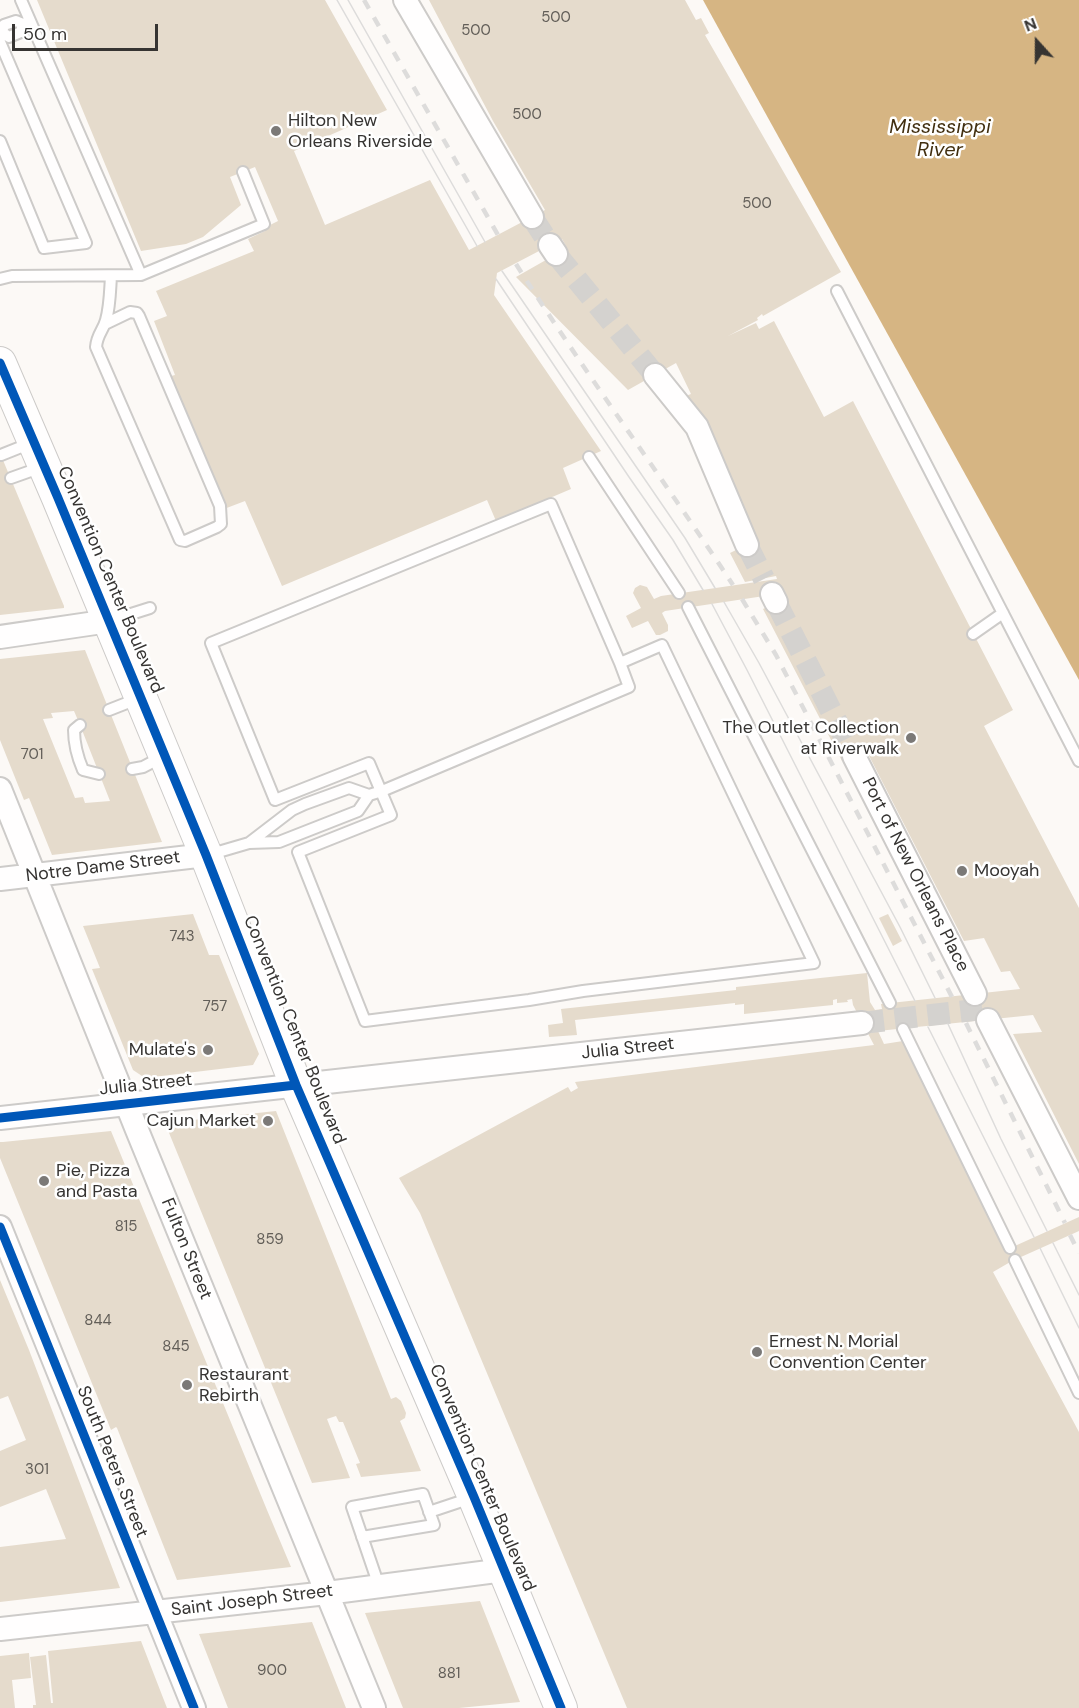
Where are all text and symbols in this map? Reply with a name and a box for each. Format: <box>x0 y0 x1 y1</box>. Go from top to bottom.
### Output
house number: 500 <box>541 9 571 27</box>
scale bar <box>15 12 160 50</box>
north arrow <box>1007 12 1067 72</box>
text: N <box>1021 13 1040 37</box>
text: 50 m <box>23 22 67 46</box>
house number: 500 <box>461 22 491 40</box>
house number: 500 <box>512 106 542 124</box>
place label: Hilton New Orleans Riverside <box>288 110 433 152</box>
water label: Mississippi River <box>889 116 991 163</box>
marker: Hilton New Orleans Riverside <box>269 124 283 138</box>
house number: 500 <box>742 195 772 213</box>
street label: Convention Center Boulevard <box>52 463 168 697</box>
place label: The Outlet Collection at Riverwalk <box>722 717 899 760</box>
marker: The Outlet Collection at Riverwalk <box>904 731 918 745</box>
house number: 701 <box>21 746 43 764</box>
street label: Port of New Orleans Place <box>857 774 973 976</box>
street label: Notre Dame Street <box>25 847 181 887</box>
place label: Mooyah <box>974 860 1039 882</box>
marker: Mooyah <box>955 864 969 878</box>
street label: Convention Center Boulevard <box>238 913 350 1147</box>
house number: 743 <box>169 928 195 946</box>
house number: 757 <box>203 998 227 1016</box>
street label: Julia Street <box>580 1033 676 1065</box>
place label: Mulate's <box>129 1039 196 1061</box>
marker: Mulate's <box>201 1043 215 1057</box>
street label: Julia Street <box>98 1069 194 1101</box>
place label: Cajun Market <box>147 1110 256 1132</box>
marker: Cajun Market <box>261 1114 275 1128</box>
place label: Pie, Pizza and Pasta <box>56 1160 138 1202</box>
marker: Pie, Pizza and Pasta <box>37 1174 51 1188</box>
street label: Fulton Street <box>156 1195 216 1303</box>
house number: 815 <box>115 1218 137 1236</box>
house number: 859 <box>256 1231 284 1249</box>
house number: 844 <box>84 1312 112 1330</box>
place label: Ernest N. Morial Convention Center <box>769 1331 927 1374</box>
house number: 845 <box>162 1338 190 1356</box>
marker: Ernest N. Morial Convention Center <box>750 1345 764 1359</box>
street label: Convention Center Boulevard <box>424 1361 540 1595</box>
place label: Restaurant Rebirth <box>199 1364 289 1406</box>
marker: Restaurant Rebirth <box>180 1378 194 1392</box>
street label: South Peters Street <box>72 1383 152 1541</box>
house number: 301 <box>25 1461 49 1479</box>
street label: Saint Joseph Street <box>170 1580 334 1622</box>
house number: 900 <box>257 1662 287 1680</box>
house number: 881 <box>438 1665 460 1683</box>

